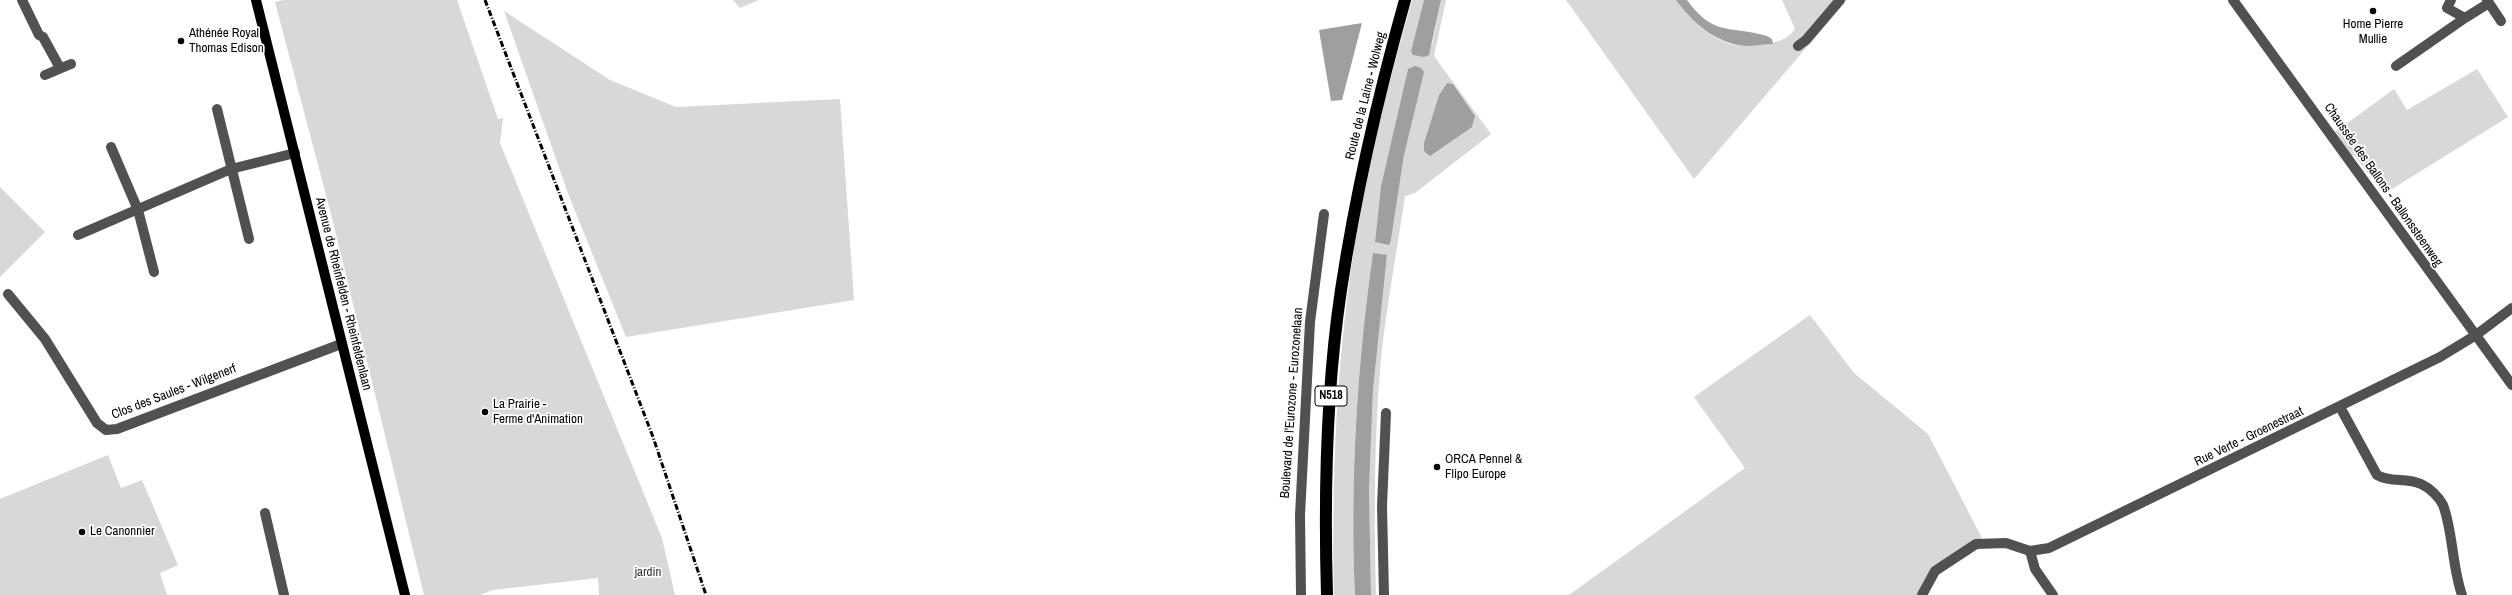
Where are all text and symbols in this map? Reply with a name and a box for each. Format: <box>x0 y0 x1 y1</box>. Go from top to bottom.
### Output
marker: Home Pierre Mullie <box>2368 6 2378 16</box>
place label: Home Pierre Mullie <box>2343 17 2403 48</box>
place label: Athénée Royal Thomas Edison <box>189 26 264 57</box>
street label: Route de la Laine - Wolweg <box>1343 30 1389 162</box>
marker: Athénée Royal Thomas Edison <box>176 36 186 46</box>
street label: Chaussée des Ballons - Ballonssteenweg <box>2320 100 2446 270</box>
street label: Avenue de Rheinfelden - Rheinfeldenlaan <box>311 196 375 392</box>
street label: Boulevard de l'Eurozone - Eurozonelaan <box>1278 307 1306 499</box>
street label: Clos des Saules - Wilgenerf <box>110 361 238 423</box>
road number: N518 <box>1315 386 1347 406</box>
place label: La Prairie - Ferme d'Animation <box>493 397 583 428</box>
street label: Rue Verte - Groenestraat <box>2192 404 2306 470</box>
marker: La Prairie - Ferme d'Animation <box>480 407 490 417</box>
place label: ORCA Pennel & Flipo Europe <box>1445 452 1522 483</box>
marker: ORCA Pennel & Flipo Europe <box>1432 462 1442 472</box>
place label: Le Canonnier <box>90 524 155 540</box>
marker: Le Canonnier <box>77 527 87 537</box>
park label: jardin <box>635 565 661 581</box>

